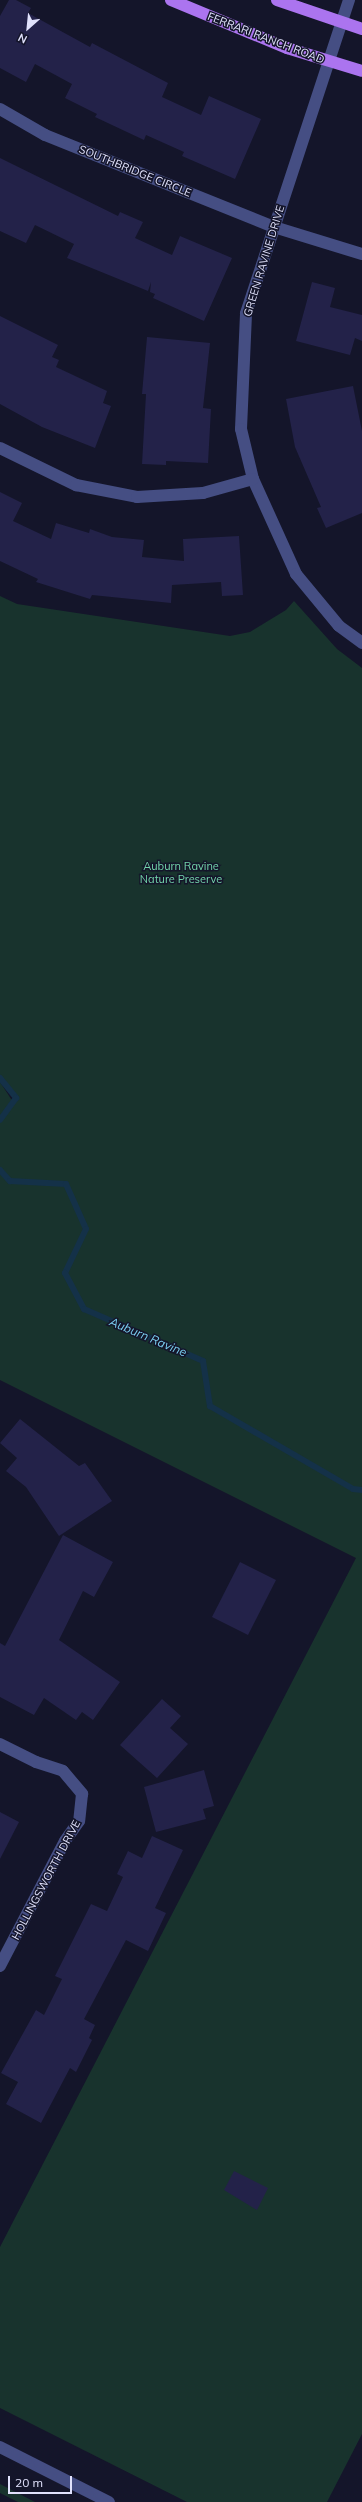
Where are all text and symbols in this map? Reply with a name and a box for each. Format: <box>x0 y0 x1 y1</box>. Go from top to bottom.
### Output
north arrow <box>8 8 48 48</box>
street label: FERRARI RANCH ROAD <box>206 10 326 66</box>
text: N <box>16 31 29 47</box>
street label: SOUTHBRIDGE CIRCLE <box>77 142 193 200</box>
street label: GREEN RAVINE DRIVE <box>241 204 287 318</box>
park label: Auburn Ravine Nature Preserve <box>140 860 222 886</box>
water label: Auburn Ravine <box>107 1314 189 1360</box>
street label: HOLLINGSWORTH DRIVE <box>9 1818 83 1942</box>
scale bar <box>10 2468 74 2494</box>
text: 20 m <box>15 2475 43 2490</box>

